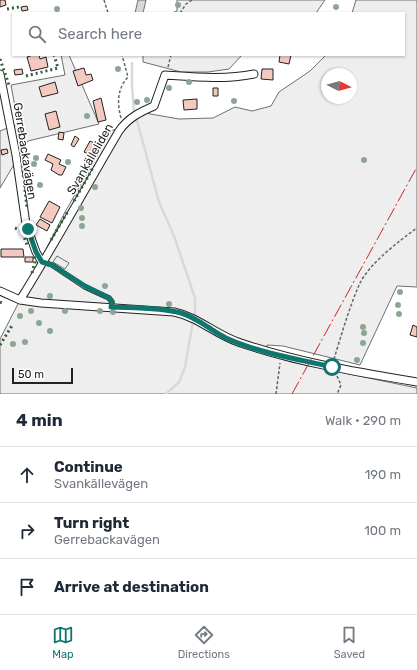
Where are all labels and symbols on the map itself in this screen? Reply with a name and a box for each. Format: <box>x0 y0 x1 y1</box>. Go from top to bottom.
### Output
north arrow <box>321 68 357 104</box>
street label: Gerrebackavägen <box>10 102 40 200</box>
street label: Svankälleliden <box>64 121 116 197</box>
route end <box>19 220 37 238</box>
route start <box>323 358 341 376</box>
scale bar <box>12 366 73 385</box>

